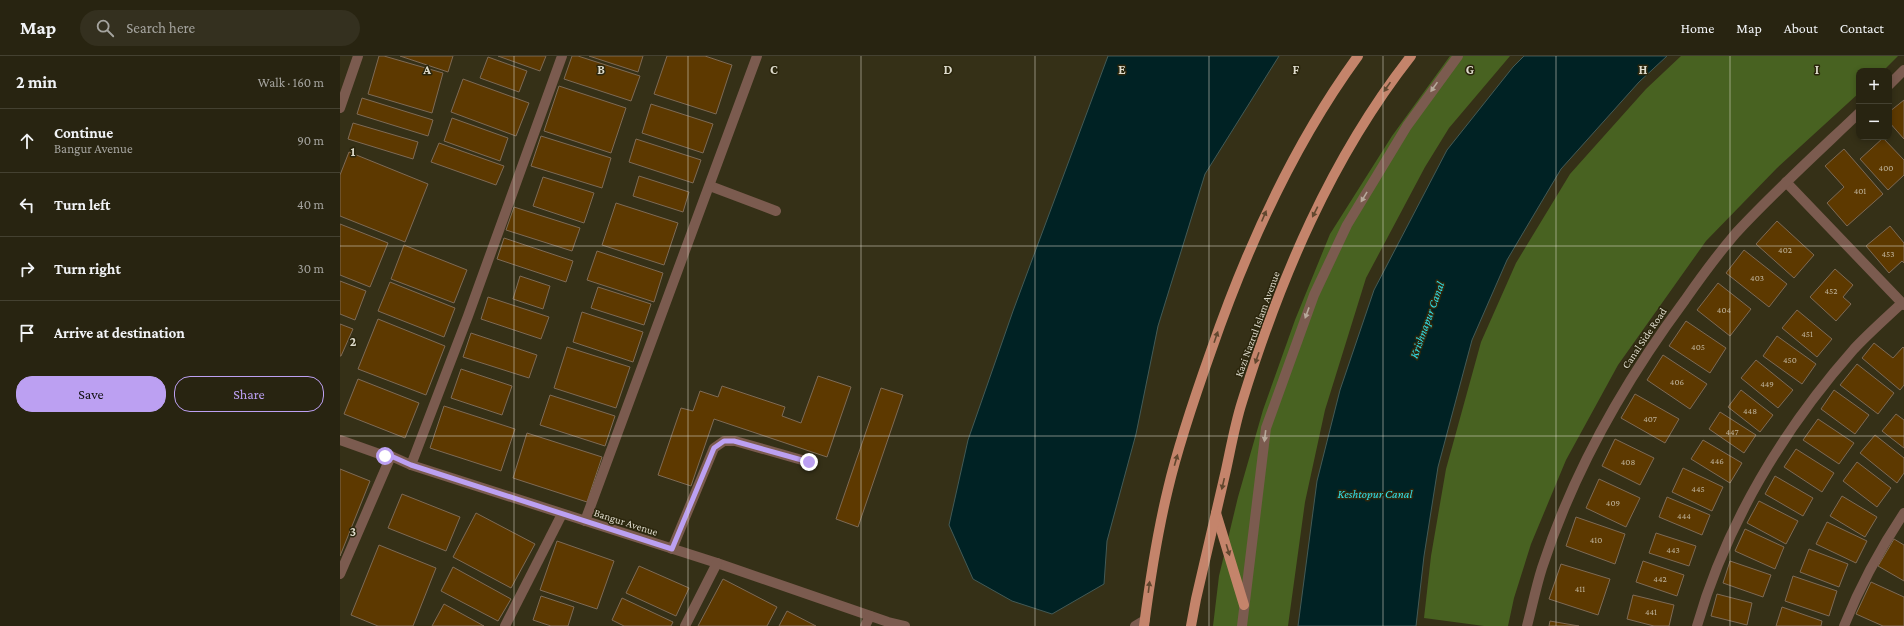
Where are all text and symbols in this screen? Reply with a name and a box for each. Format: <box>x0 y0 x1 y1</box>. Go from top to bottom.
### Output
search box <box>80 10 360 46</box>
text: Map <box>20 17 56 38</box>
icon: search <box>94 17 116 39</box>
text: Search here <box>126 20 195 36</box>
text: Home <box>1681 20 1714 36</box>
text: Map <box>1736 20 1762 36</box>
text: About <box>1784 20 1818 36</box>
text: Contact <box>1840 20 1884 36</box>
text: A <box>422 62 431 77</box>
text: B <box>597 62 605 77</box>
text: C <box>770 62 778 77</box>
text: D <box>944 62 953 77</box>
text: E <box>1118 62 1126 77</box>
text: F <box>1293 62 1300 77</box>
text: G <box>1466 62 1474 77</box>
text: H <box>1639 62 1648 77</box>
text: I <box>1815 62 1819 77</box>
map controls <box>1856 68 1892 140</box>
button: + <box>1856 68 1892 104</box>
text: 2 min <box>16 73 57 92</box>
text: Walk · 160 m <box>258 75 324 90</box>
one-way arrow <box>1383 82 1391 92</box>
one-way arrow <box>1430 82 1438 92</box>
button: − <box>1856 104 1892 140</box>
text: Continue <box>54 125 113 141</box>
icon: ahead <box>16 130 38 152</box>
text: 90 m <box>297 133 324 148</box>
text: Bangur Avenue <box>54 141 133 156</box>
text: 1 <box>351 144 356 159</box>
house number: 400 <box>1879 163 1893 173</box>
house number: 401 <box>1854 186 1866 196</box>
one-way arrow <box>1361 191 1368 203</box>
icon: left <box>16 194 38 216</box>
text: Turn left <box>54 197 110 213</box>
text: 40 m <box>297 197 324 212</box>
one-way arrow <box>1312 206 1319 217</box>
one-way arrow <box>1261 210 1268 222</box>
house number: 402 <box>1778 245 1792 255</box>
house number: 453 <box>1882 249 1894 259</box>
icon: right <box>16 258 38 280</box>
text: Turn right <box>54 261 121 277</box>
text: 30 m <box>298 261 324 276</box>
street label: Kazi Nazrul Islam Avenue <box>1232 269 1282 378</box>
house number: 403 <box>1750 273 1764 283</box>
water label: Krishnapur Canal <box>1407 279 1448 360</box>
house number: 452 <box>1825 286 1837 296</box>
street label: Canal Side Road <box>1619 305 1669 371</box>
house number: 404 <box>1717 305 1732 315</box>
one-way arrow <box>1304 308 1310 320</box>
icon: arrive <box>16 322 38 344</box>
text: Arrive at destination <box>54 325 185 341</box>
house number: 451 <box>1801 329 1813 339</box>
one-way arrow <box>1213 330 1219 342</box>
text: 2 <box>350 334 357 349</box>
house number: 405 <box>1691 342 1705 352</box>
one-way arrow <box>1254 353 1260 365</box>
house number: 450 <box>1783 355 1797 365</box>
button: Save <box>16 376 166 412</box>
button: Share <box>174 376 324 412</box>
house number: 406 <box>1670 377 1685 387</box>
house number: 449 <box>1760 379 1774 389</box>
house number: 448 <box>1743 406 1757 416</box>
house number: 407 <box>1643 414 1657 424</box>
house number: 447 <box>1725 427 1739 437</box>
one-way arrow <box>1262 430 1268 442</box>
route start <box>376 447 394 465</box>
route end <box>800 453 818 471</box>
one-way arrow <box>1173 454 1179 466</box>
house number: 446 <box>1710 456 1724 466</box>
house number: 408 <box>1621 457 1635 467</box>
one-way arrow <box>1220 478 1226 490</box>
house number: 445 <box>1691 484 1705 494</box>
water label: Keshtopur Canal <box>1338 487 1413 501</box>
house number: 409 <box>1606 498 1621 508</box>
street label: Bangur Avenue <box>592 506 660 539</box>
house number: 444 <box>1677 511 1691 521</box>
text: 3 <box>350 524 356 539</box>
house number: 410 <box>1590 535 1602 545</box>
one-way arrow <box>1225 545 1231 557</box>
house number: 443 <box>1666 545 1680 555</box>
house number: 442 <box>1653 574 1667 584</box>
one-way arrow <box>1146 581 1152 593</box>
house number: 411 <box>1575 584 1585 594</box>
house number: 441 <box>1645 607 1657 617</box>

